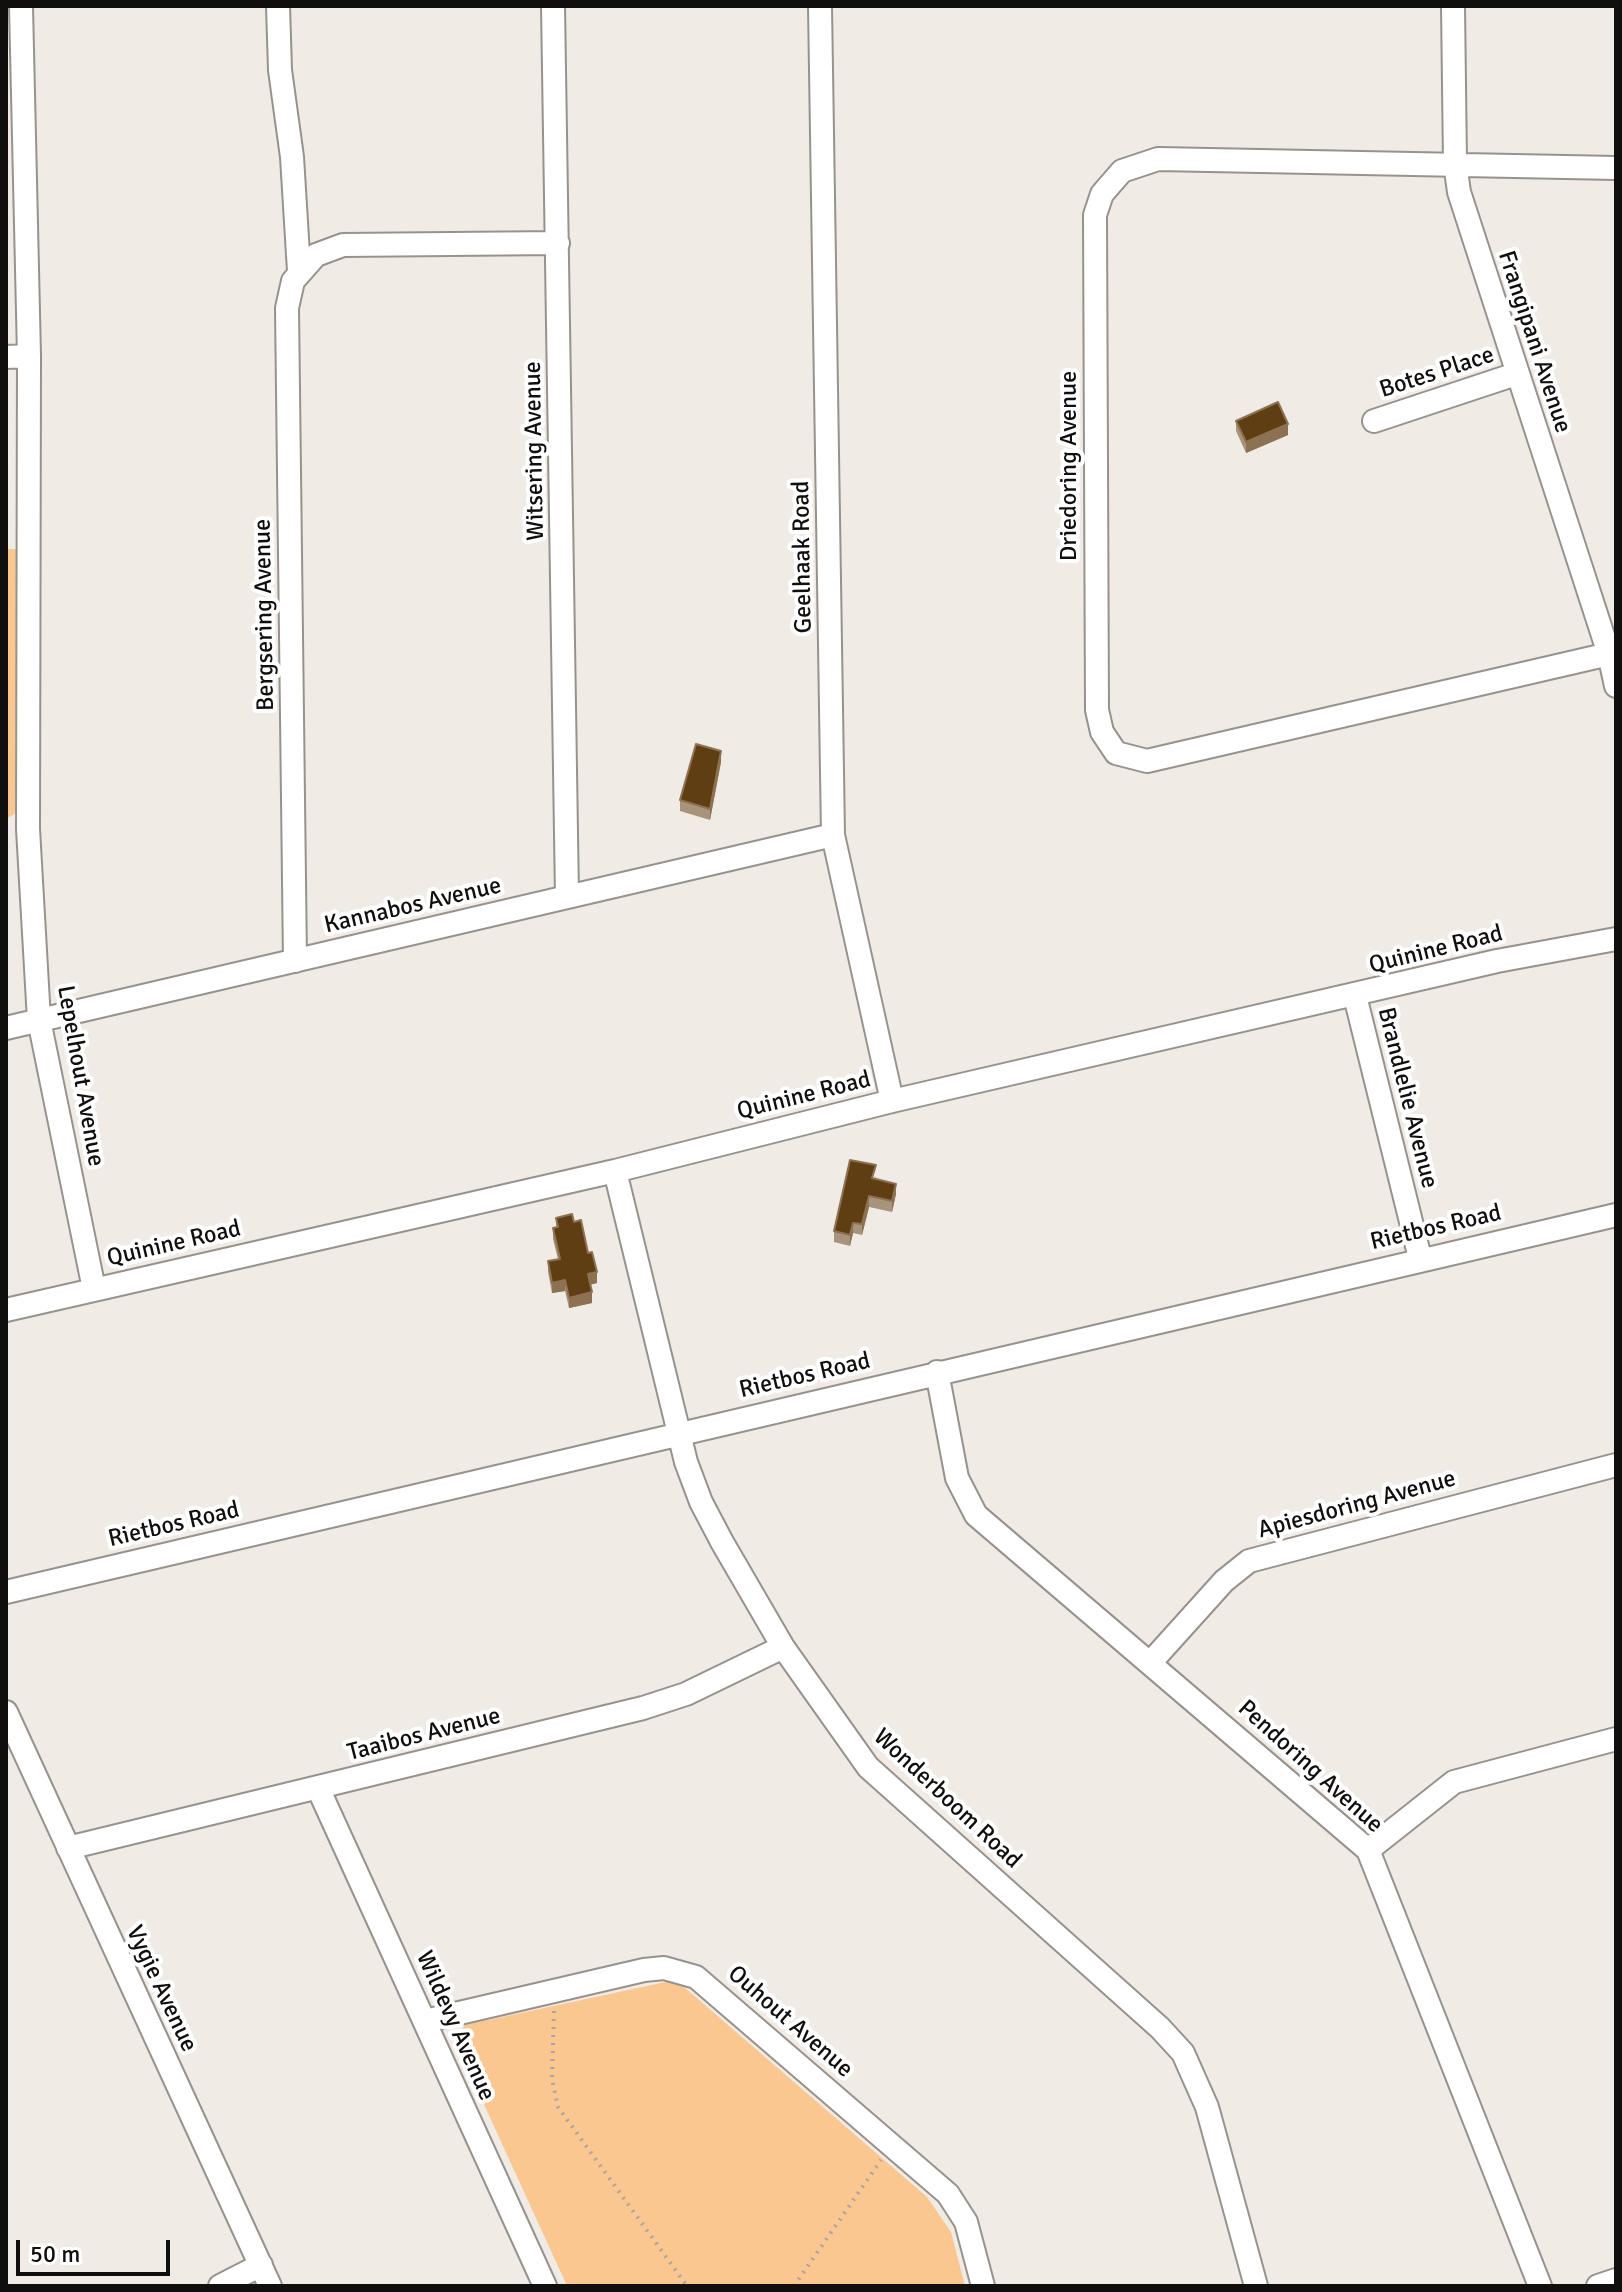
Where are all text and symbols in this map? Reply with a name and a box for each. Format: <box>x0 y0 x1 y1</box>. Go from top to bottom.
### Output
street label: Frangipani Avenue <box>1491 247 1577 437</box>
street label: Botes Place <box>1376 341 1498 405</box>
street label: Witsering Avenue <box>519 361 551 541</box>
street label: Driedoring Avenue <box>1056 371 1084 561</box>
street label: Geelhaak Road <box>787 480 819 634</box>
street label: Bergsering Avenue <box>249 519 281 711</box>
street label: Kannabos Avenue <box>322 872 504 940</box>
street label: Quinine Road <box>1366 920 1506 980</box>
street label: Lepelhout Avenue <box>50 983 110 1169</box>
street label: Brandlelie Avenue <box>1371 1005 1443 1191</box>
street label: Quinine Road <box>734 1066 874 1126</box>
street label: Rietbos Road <box>1368 1199 1504 1257</box>
street label: Quinine Road <box>104 1215 244 1273</box>
street label: Rietbos Road <box>737 1347 873 1405</box>
street label: Apiesdoring Avenue <box>1255 1465 1459 1545</box>
street label: Rietbos Road <box>106 1496 242 1554</box>
street label: Pendoring Avenue <box>1232 1694 1388 1840</box>
street label: Taaibos Avenue <box>344 1702 504 1768</box>
street label: Wonderboom Road <box>867 1723 1027 1875</box>
street label: Vygie Avenue <box>119 1921 203 2057</box>
street label: Wildevy Avenue <box>409 1947 501 2105</box>
street label: Ouhout Avenue <box>722 1960 858 2084</box>
scale bar <box>20 2224 174 2274</box>
text: 50 m <box>30 2239 80 2269</box>

